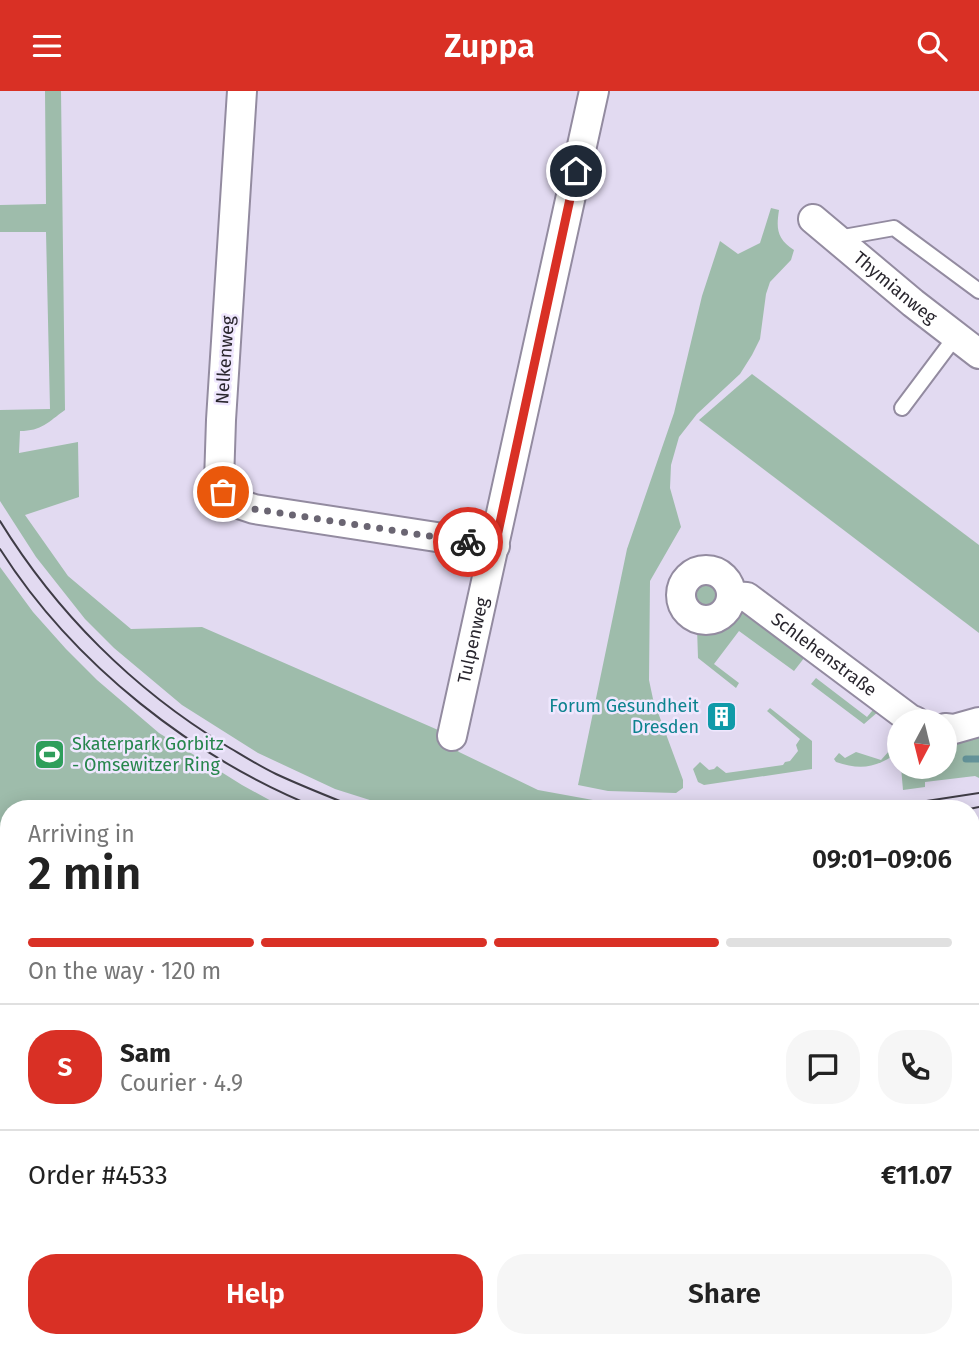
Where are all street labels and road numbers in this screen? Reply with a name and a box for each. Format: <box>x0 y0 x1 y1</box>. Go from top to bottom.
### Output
street label: Thymianweg <box>849 247 942 329</box>
street label: Nelkenweg <box>211 314 239 405</box>
street label: Tulpenweg <box>453 595 493 685</box>
street label: Schlehenstraße <box>767 608 881 701</box>

